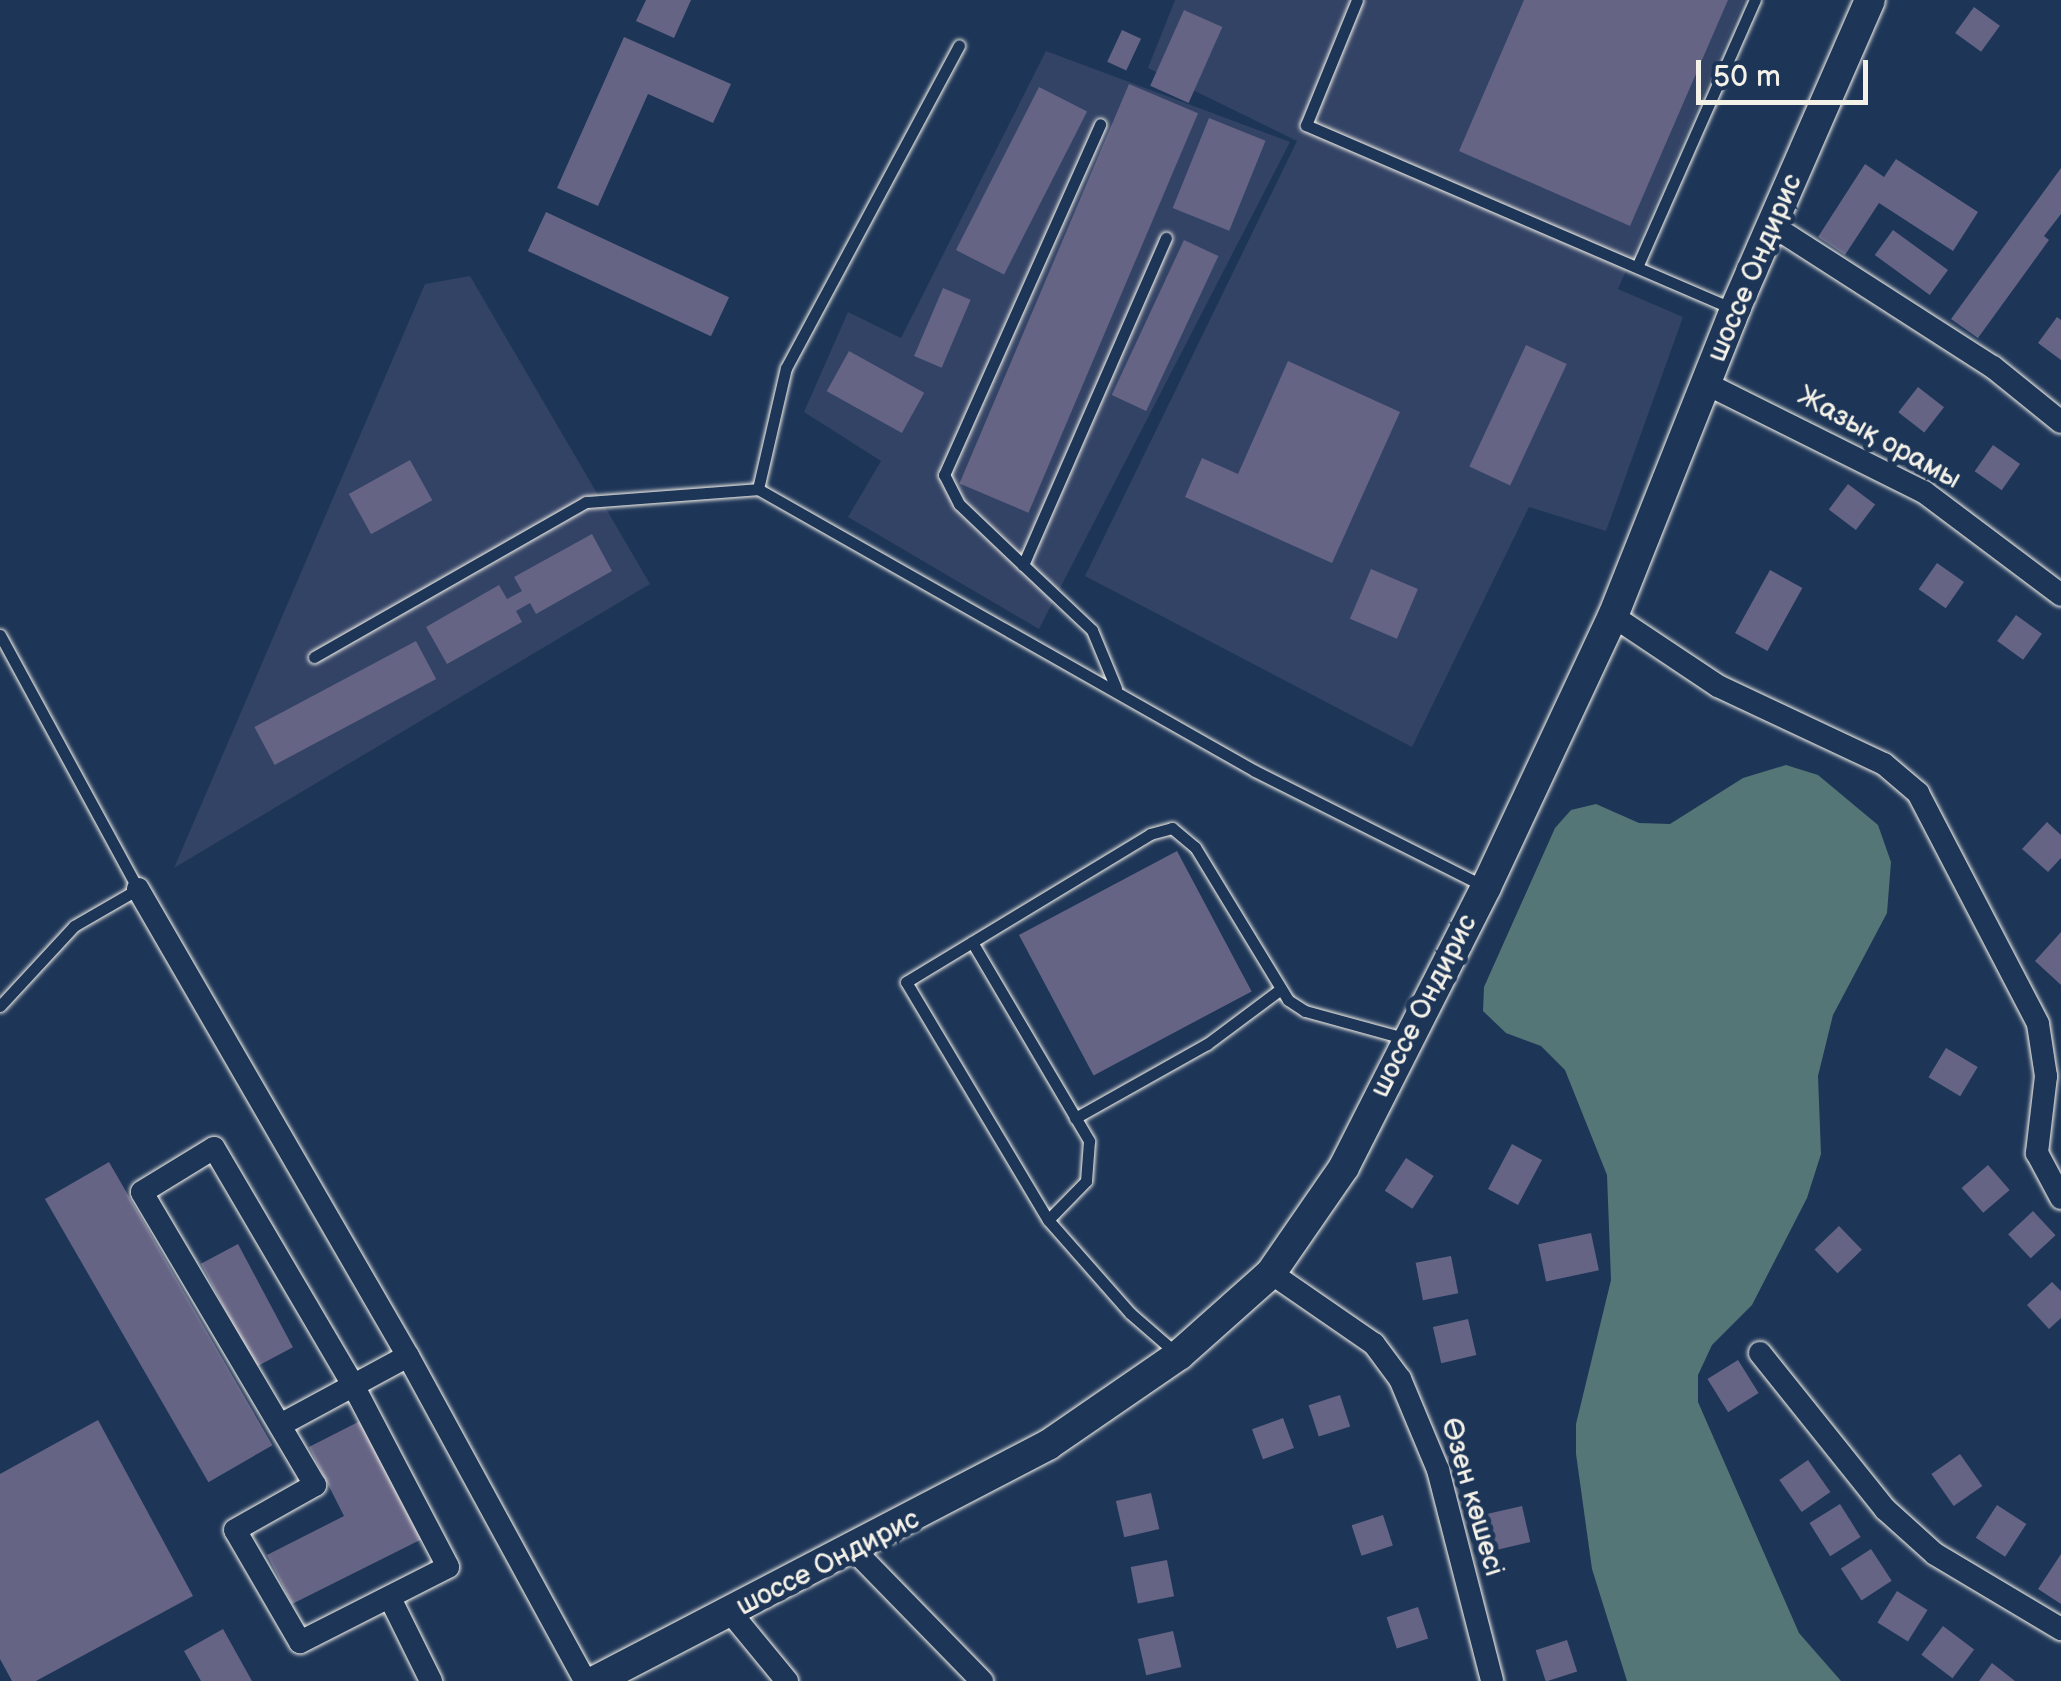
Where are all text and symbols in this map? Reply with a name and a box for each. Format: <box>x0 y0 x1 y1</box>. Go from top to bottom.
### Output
scale bar <box>1701 40 1874 102</box>
text: 50 m <box>1713 59 1781 95</box>
street label: шоссе Ондирис <box>1700 169 1810 367</box>
street label: Жазық орамы <box>1791 379 1967 497</box>
street label: шоссе Ондирис <box>1363 909 1485 1103</box>
street label: Өзен көшесі <box>1433 1414 1511 1580</box>
street label: шоссе Ондирис <box>731 1502 925 1624</box>

